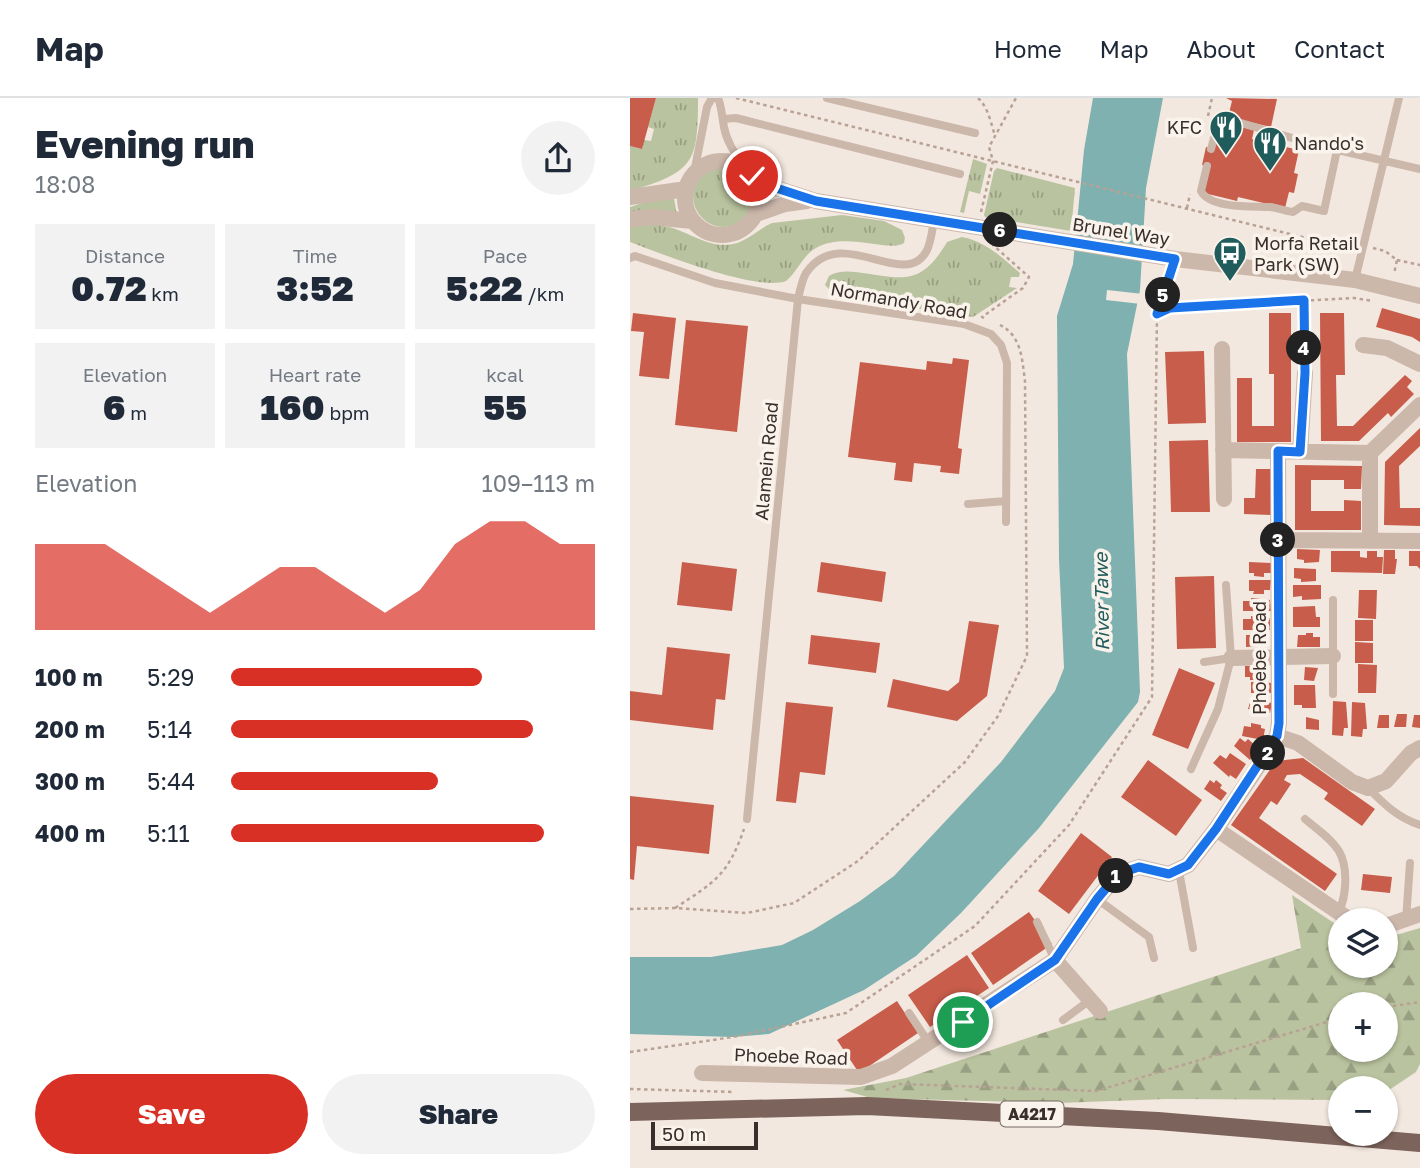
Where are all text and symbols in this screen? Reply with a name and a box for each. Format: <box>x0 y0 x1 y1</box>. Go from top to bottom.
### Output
text: Map <box>35 29 104 68</box>
text: Home <box>994 34 1062 63</box>
text: Map <box>1100 34 1149 63</box>
text: About <box>1187 34 1256 63</box>
text: Contact <box>1294 34 1385 63</box>
restaurant icon: KFC <box>1207 108 1245 157</box>
place label: KFC <box>1167 116 1202 138</box>
text: Evening run <box>35 121 254 166</box>
button: share <box>521 121 595 195</box>
restaurant icon: Nando's <box>1251 124 1289 173</box>
place label: Nando's <box>1294 132 1364 154</box>
pin <box>722 146 782 206</box>
icon: check <box>733 157 771 195</box>
text: 18:08 <box>35 170 95 198</box>
pin: 6 <box>982 212 1018 248</box>
street label: Brunel Way <box>1071 212 1171 250</box>
text: 6 <box>993 218 1006 241</box>
place label: Morfa Retail Park (SW) <box>1254 232 1359 275</box>
bus stop icon: Morfa Retail Park (SW) <box>1211 234 1249 283</box>
text: Distance <box>85 244 165 267</box>
text: Time <box>293 244 337 267</box>
text: Pace <box>483 244 527 267</box>
text: 0.72 <box>71 267 147 309</box>
text: 3:52 <box>276 267 354 309</box>
text: 5:22 <box>446 267 523 309</box>
street label: Normandy Road <box>829 277 969 323</box>
pin: 5 <box>1146 278 1180 312</box>
text: km <box>147 282 179 305</box>
text: /km <box>523 282 564 305</box>
text: 5 <box>1157 283 1168 306</box>
pin: 4 <box>1286 330 1322 366</box>
text: 4 <box>1298 336 1309 359</box>
text: Elevation <box>83 363 167 386</box>
text: Heart rate <box>269 363 361 386</box>
text: kcal <box>486 363 524 386</box>
text: 6 <box>103 386 126 428</box>
text: 160 <box>260 386 325 428</box>
text: 55 <box>483 386 527 428</box>
text: m <box>126 401 147 424</box>
text: bpm <box>325 401 370 424</box>
street label: Alamein Road <box>750 401 782 521</box>
text: Elevation <box>35 469 137 497</box>
text: 109–113 m <box>482 469 595 497</box>
pin: 3 <box>1260 522 1296 558</box>
text: 3 <box>1272 528 1283 551</box>
water label: River Tawe <box>1089 551 1113 651</box>
street label: Phoebe Road <box>1248 601 1270 715</box>
text: 100 m <box>35 663 103 691</box>
text: 5:29 <box>147 663 195 691</box>
text: 200 m <box>35 715 105 743</box>
text: 5:14 <box>147 715 192 743</box>
pin: 2 <box>1250 736 1286 770</box>
text: 2 <box>1262 741 1273 764</box>
text: 300 m <box>35 767 105 795</box>
text: 5:44 <box>147 767 195 795</box>
text: 400 m <box>35 819 105 847</box>
text: 5:11 <box>147 819 190 847</box>
pin: 1 <box>1098 858 1134 894</box>
text: 1 <box>1111 864 1120 887</box>
map controls <box>1328 908 1398 1146</box>
button: layers <box>1328 908 1398 978</box>
pin <box>933 992 993 1052</box>
button: + <box>1328 992 1398 1062</box>
icon: arrive <box>944 1003 982 1041</box>
street label: Phoebe Road <box>734 1043 848 1069</box>
button: Save <box>35 1074 308 1154</box>
button: Share <box>322 1074 595 1154</box>
button: − <box>1328 1076 1398 1146</box>
road number: A4217 <box>1000 1102 1064 1126</box>
scale bar <box>651 1119 758 1151</box>
text: 50 m <box>662 1122 706 1145</box>

